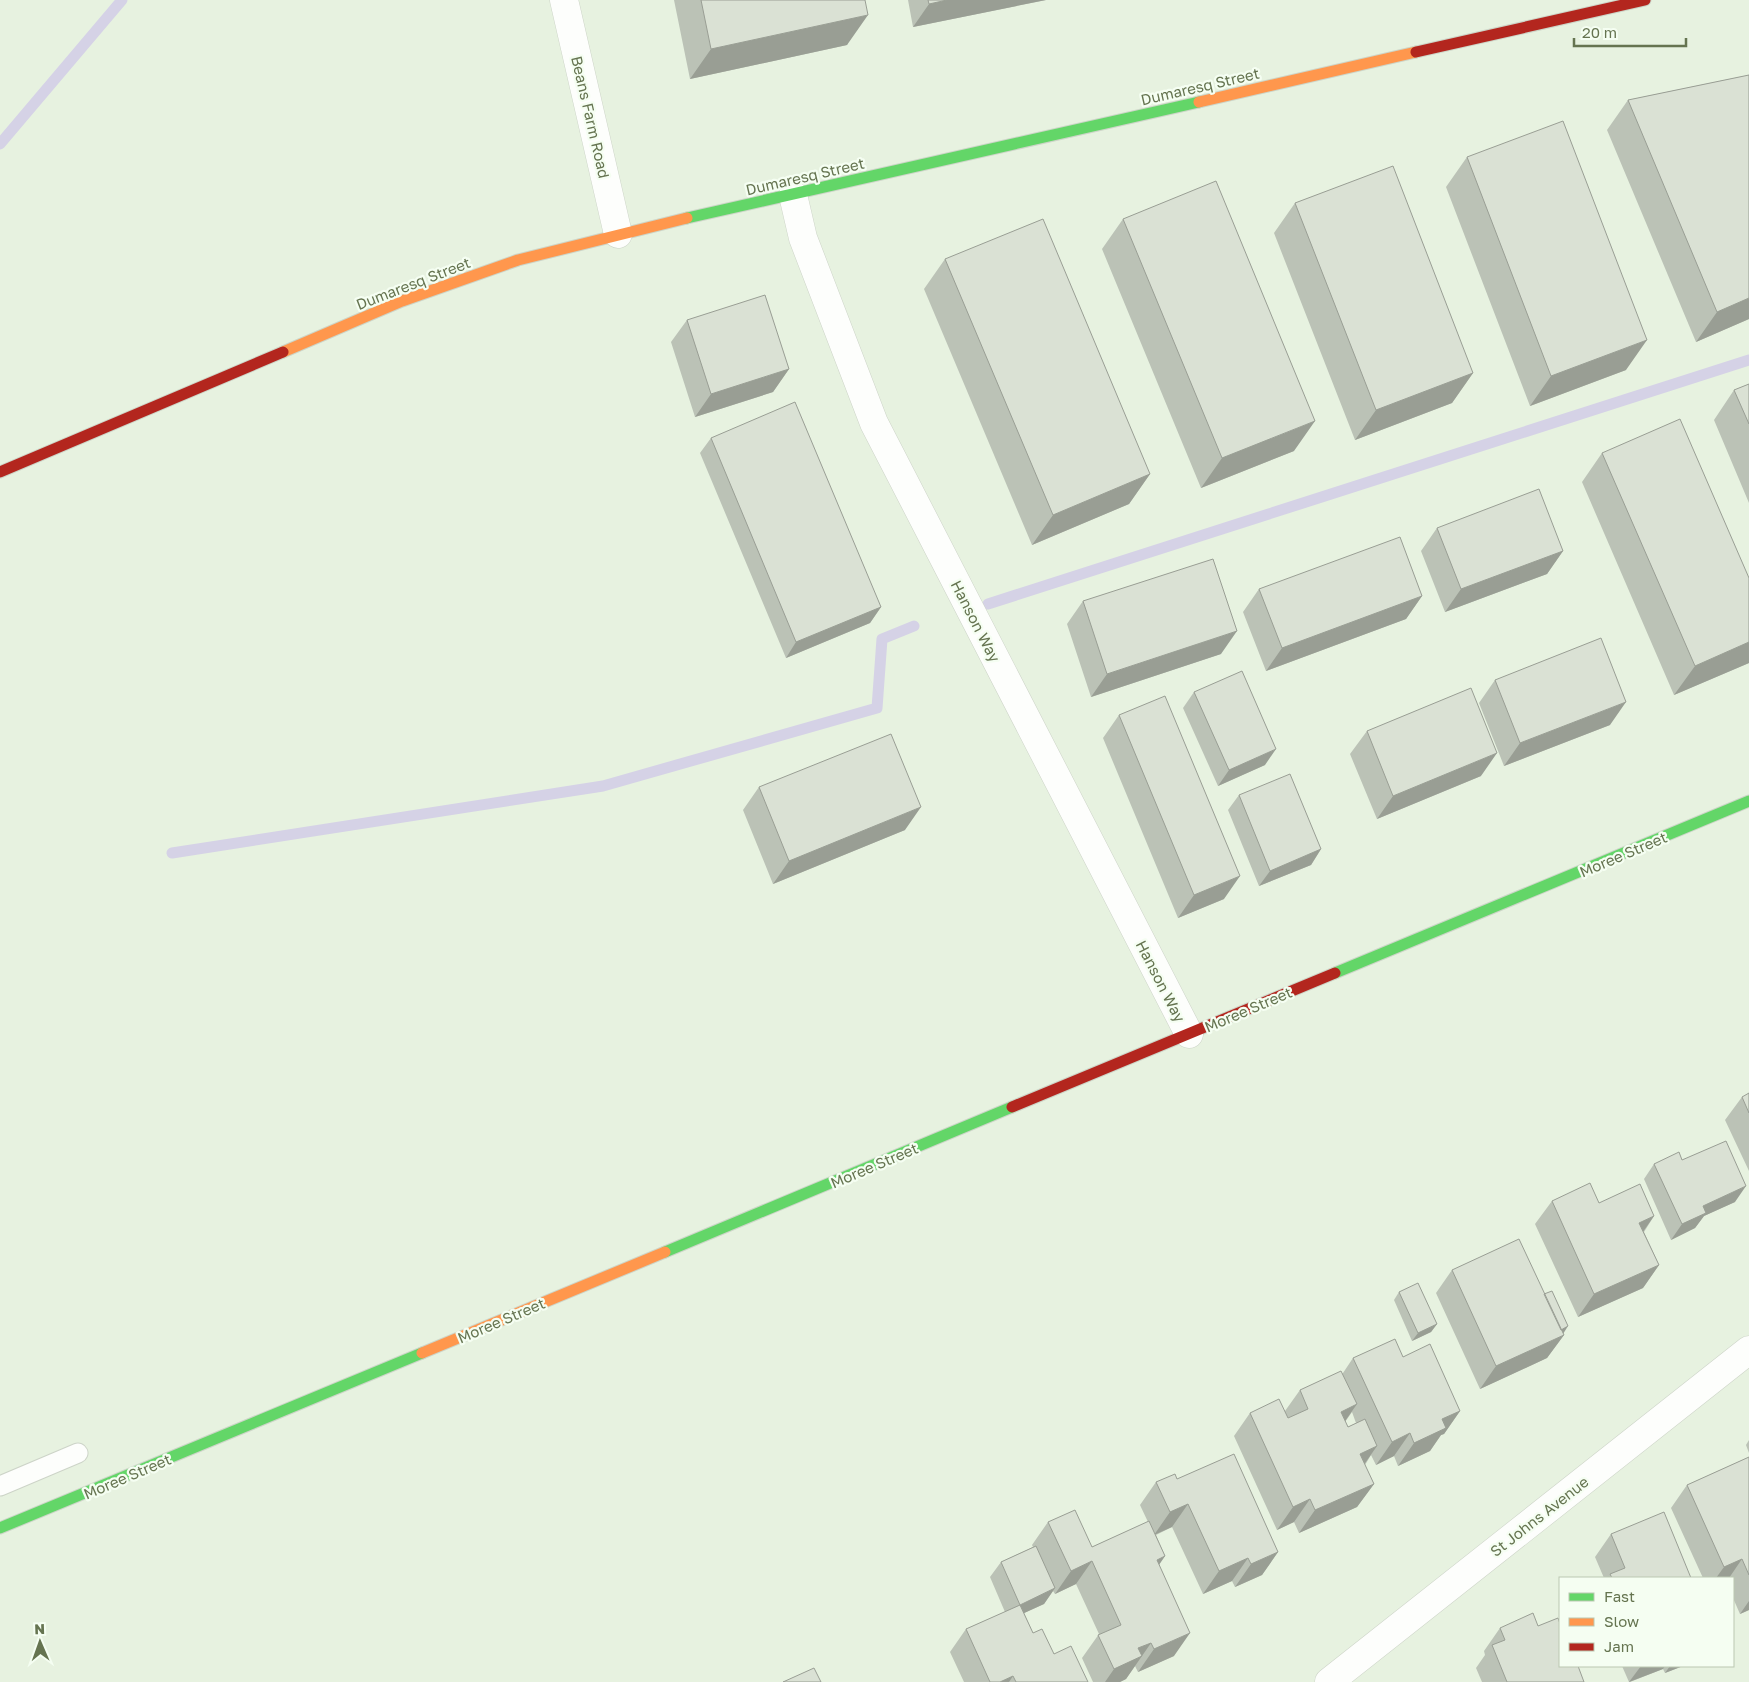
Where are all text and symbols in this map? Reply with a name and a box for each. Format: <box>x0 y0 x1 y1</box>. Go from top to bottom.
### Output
scale bar <box>1574 15 1686 47</box>
text: 20 m <box>1582 23 1617 41</box>
street label: Beans Farm Road <box>568 54 614 180</box>
street label: Dumaresq Street <box>1139 64 1261 108</box>
street label: Dumaresq Street <box>744 154 866 198</box>
street label: Dumaresq Street <box>353 253 473 313</box>
street label: Hanson Way <box>948 577 1005 665</box>
street label: Moree Street <box>1577 828 1669 880</box>
street label: Hanson Way <box>1133 937 1190 1025</box>
street label: Moree Street <box>1202 983 1294 1035</box>
street label: Moree Street <box>828 1139 920 1191</box>
street label: Moree Street <box>455 1294 547 1346</box>
street label: Moree Street <box>81 1450 173 1502</box>
street label: St Johns Avenue <box>1486 1472 1592 1560</box>
legend <box>1559 1577 1734 1667</box>
text: Fast <box>1604 1587 1635 1605</box>
text: Slow <box>1604 1612 1639 1630</box>
north arrow <box>15 1617 65 1667</box>
text: N <box>34 1620 45 1637</box>
text: Jam <box>1604 1637 1634 1655</box>

